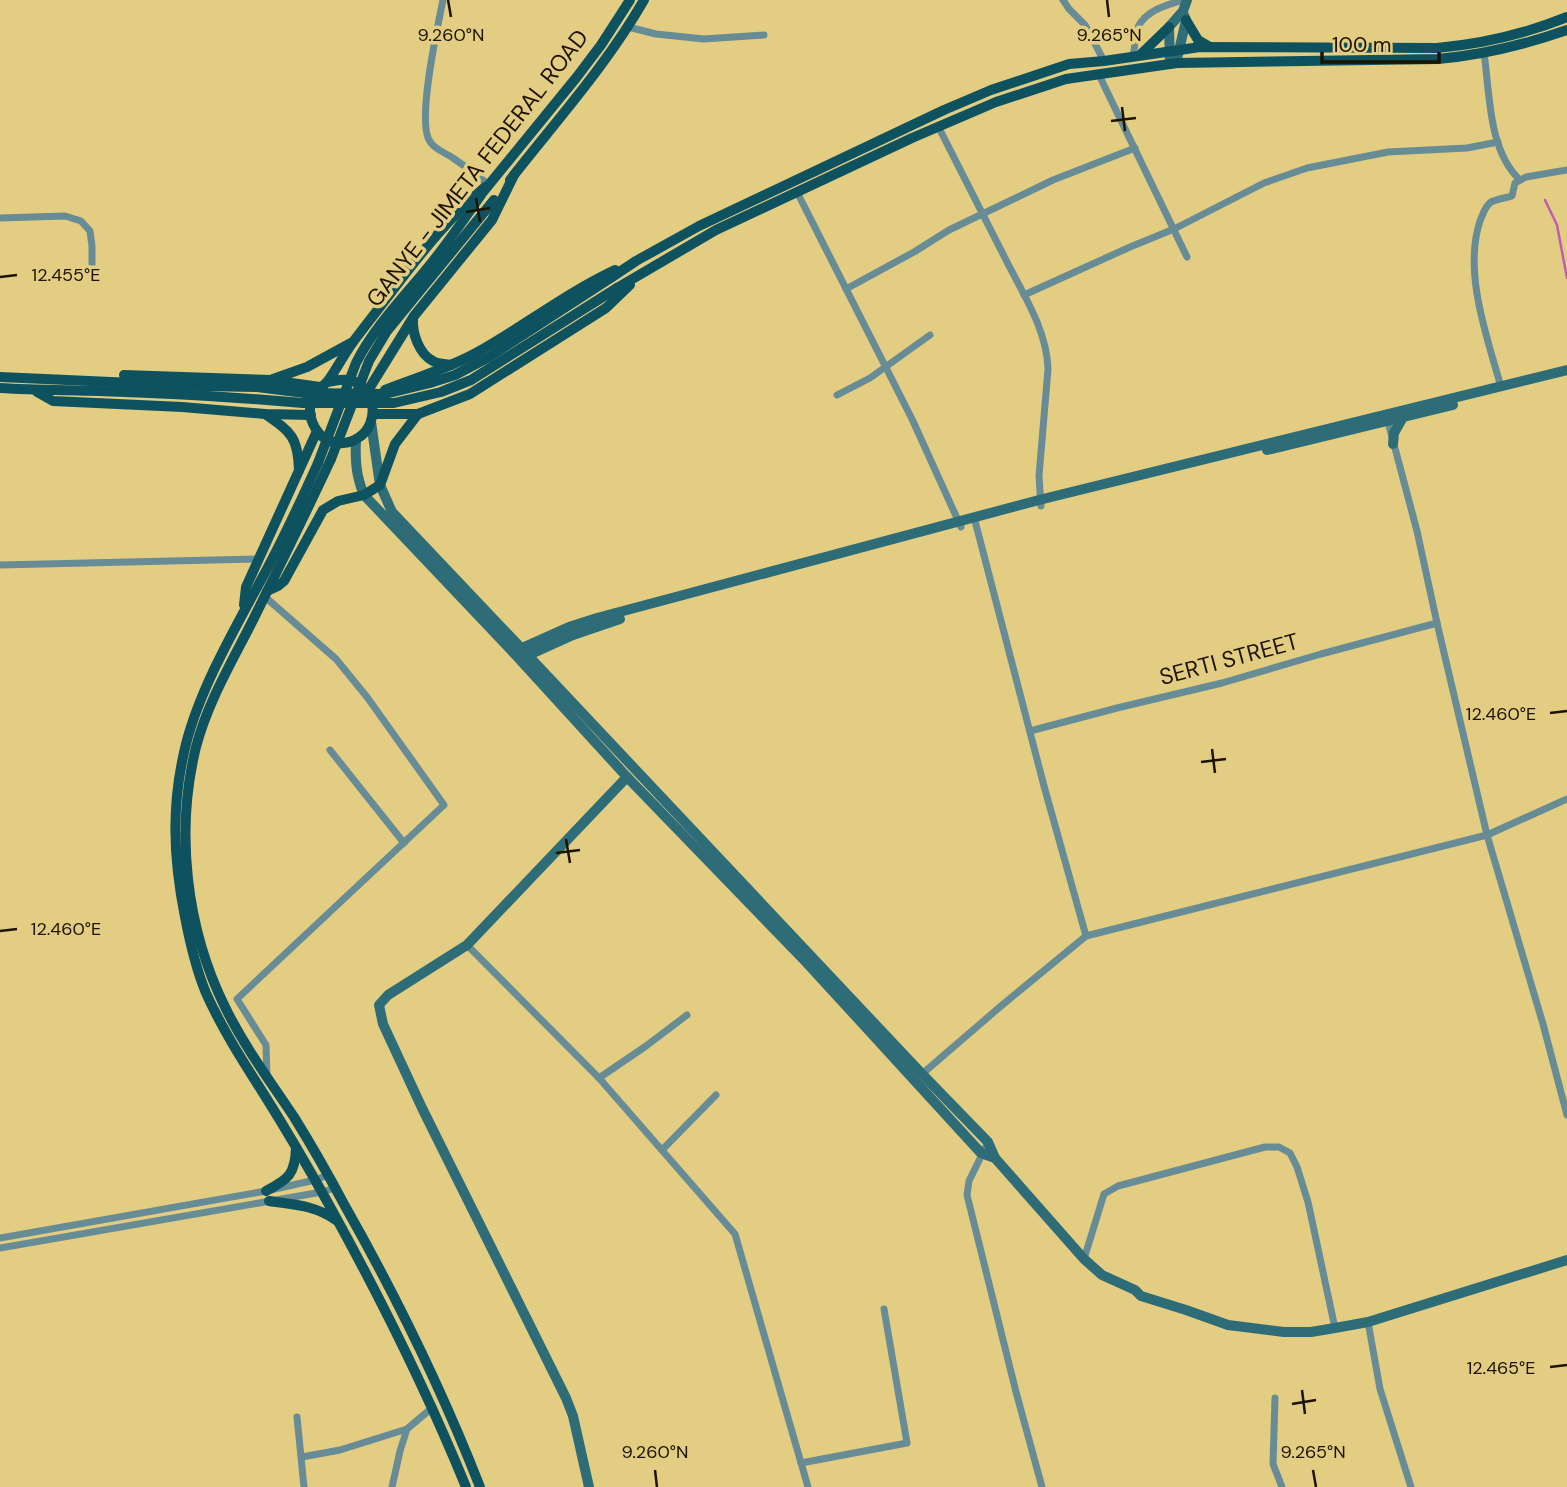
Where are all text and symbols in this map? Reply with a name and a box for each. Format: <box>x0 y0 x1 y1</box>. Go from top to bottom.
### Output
scale bar <box>1322 21 1439 65</box>
street label: GANYE - JIMETA FEDERAL ROAD <box>359 23 595 313</box>
text: 9.260°N <box>418 23 484 47</box>
text: 9.265°N <box>1076 23 1142 47</box>
text: 100 m <box>1332 31 1392 59</box>
text: 12.455°E <box>32 263 100 287</box>
street label: SERTI STREET <box>1156 626 1302 692</box>
text: 12.460°E <box>1466 702 1536 726</box>
text: 12.460°E <box>31 917 101 941</box>
text: 12.465°E <box>1467 1356 1535 1380</box>
text: 9.260°N <box>622 1440 688 1464</box>
text: 9.265°N <box>1280 1440 1346 1464</box>

